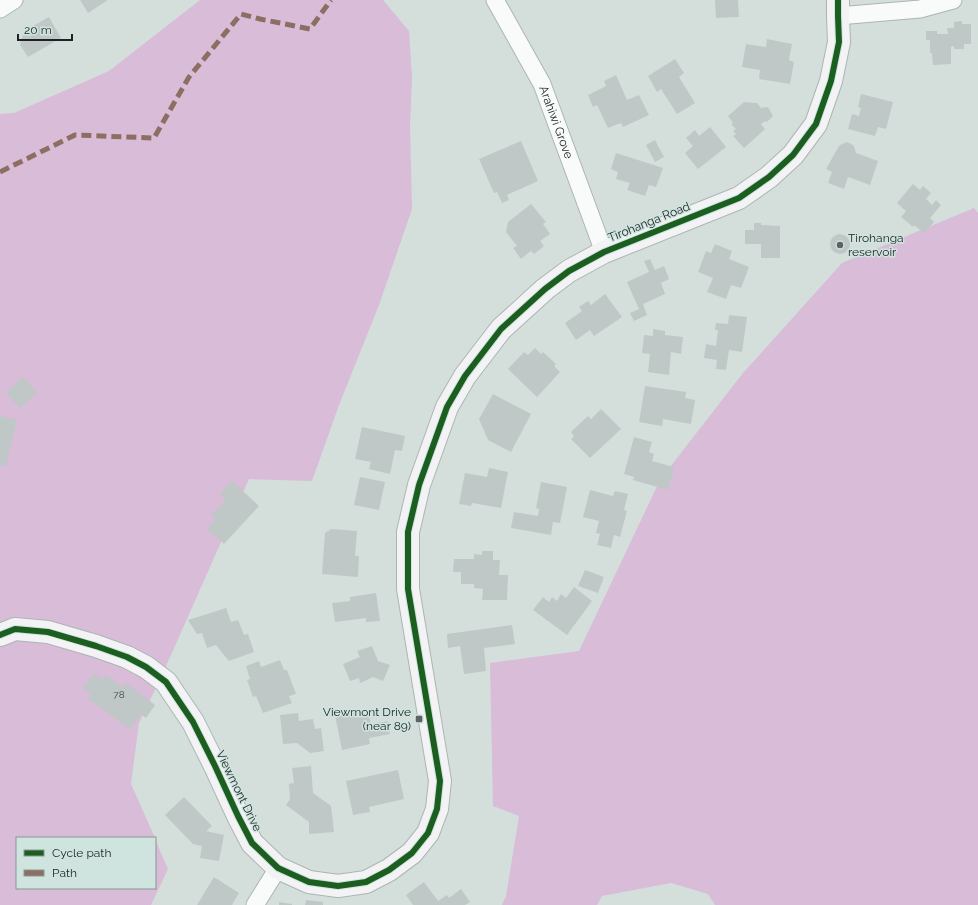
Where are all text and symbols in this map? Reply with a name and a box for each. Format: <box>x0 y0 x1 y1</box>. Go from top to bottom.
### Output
scale bar <box>18 16 72 42</box>
text: 20 m <box>24 23 52 37</box>
street label: Arahiwi Grove <box>536 84 576 161</box>
street label: Tirohanga Road <box>606 199 692 245</box>
place label: Tirohanga reservoir <box>848 231 904 259</box>
marker: Tirohanga reservoir <box>835 240 845 250</box>
house number: 78 <box>113 689 125 700</box>
place label: Viewmont Drive (near 89) <box>323 705 411 733</box>
marker: Viewmont Drive (near 89) <box>414 714 424 724</box>
street label: Viewmont Drive <box>213 748 265 834</box>
legend <box>16 837 156 889</box>
text: Cycle path <box>52 846 111 860</box>
text: Path <box>52 866 77 880</box>

